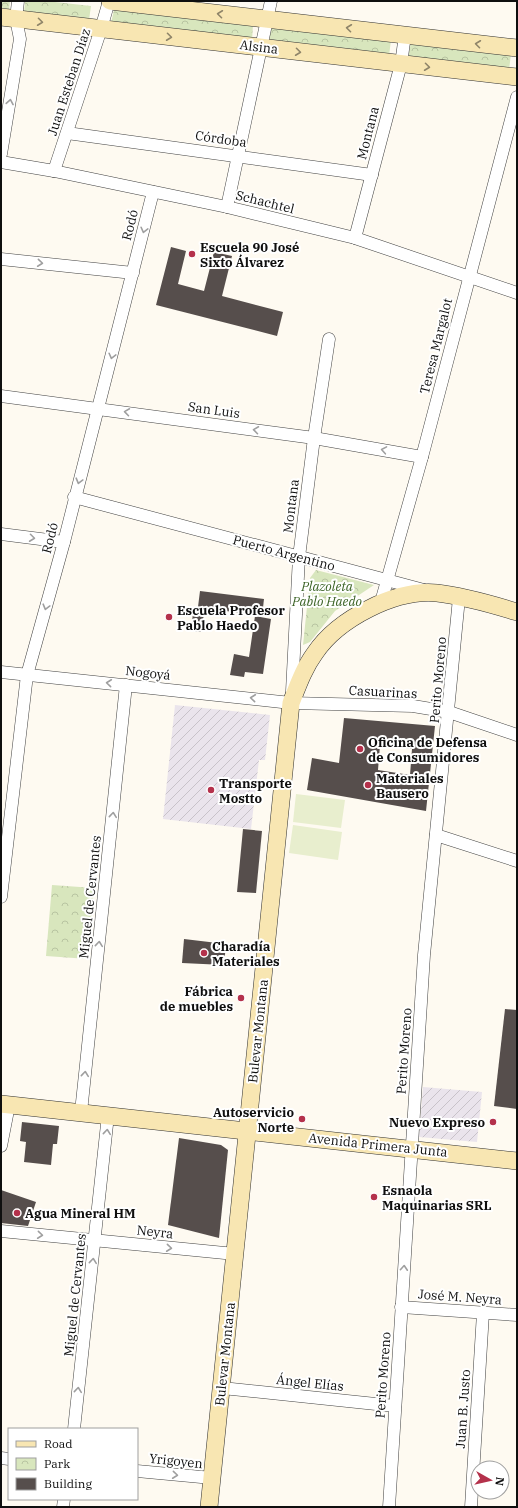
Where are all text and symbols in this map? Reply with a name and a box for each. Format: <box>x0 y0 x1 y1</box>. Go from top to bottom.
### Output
one-way arrow <box>217 9 223 18</box>
one-way arrow <box>37 17 43 26</box>
one-way arrow <box>346 24 352 33</box>
street label: Juan Esteban Díaz <box>44 26 94 138</box>
one-way arrow <box>166 32 172 41</box>
street label: Alsina <box>239 36 279 58</box>
one-way arrow <box>475 39 481 48</box>
one-way arrow <box>295 47 301 56</box>
one-way arrow <box>424 62 430 71</box>
one-way arrow <box>5 99 13 105</box>
street label: Montana <box>353 105 383 161</box>
street label: Córdoba <box>194 127 248 151</box>
street label: Schachtel <box>234 187 296 218</box>
street label: Rodó <box>118 208 142 242</box>
one-way arrow <box>140 226 148 233</box>
place label: Escuela 90 José Sixto Álvarez <box>200 239 299 271</box>
marker: Escuela 90 José Sixto Álvarez <box>187 249 197 259</box>
one-way arrow <box>37 258 43 267</box>
street label: Teresa Margalot <box>416 296 456 396</box>
one-way arrow <box>108 352 116 359</box>
street label: San Luis <box>187 398 241 422</box>
one-way arrow <box>124 408 130 417</box>
one-way arrow <box>253 426 259 435</box>
one-way arrow <box>381 447 387 455</box>
one-way arrow <box>75 478 83 485</box>
street label: Montana <box>279 478 303 534</box>
street label: Rodó <box>38 521 62 555</box>
street label: Puerto Argentino <box>231 531 337 575</box>
one-way arrow <box>29 533 35 542</box>
park label: Plazoleta Pablo Haedo <box>291 578 362 610</box>
place label: Escuela Profesor Pablo Haedo <box>177 602 285 634</box>
one-way arrow <box>42 603 51 610</box>
marker: Escuela Profesor Pablo Haedo <box>164 612 174 622</box>
street label: Perito Moreno <box>426 636 450 724</box>
street label: Nogoyá <box>124 662 172 684</box>
one-way arrow <box>106 679 113 688</box>
street label: Casuarinas <box>348 682 418 702</box>
one-way arrow <box>250 694 256 703</box>
place label: Oficina de Defensa de Consumidores <box>368 734 488 766</box>
marker: Oficina de Defensa de Consumidores <box>355 744 365 754</box>
place label: Materiales Bausero <box>376 770 444 802</box>
place label: Transporte Mostto <box>219 775 292 807</box>
marker: Materiales Bausero <box>363 780 373 790</box>
marker: Transporte Mostto <box>206 785 216 795</box>
one-way arrow <box>108 812 117 818</box>
street label: Miguel de Cervantes <box>75 835 105 959</box>
place label: Charadía Materiales <box>212 938 280 970</box>
one-way arrow <box>94 941 103 947</box>
marker: Charadía Materiales <box>199 948 209 958</box>
street label: Bulevar Montana <box>244 978 272 1084</box>
place label: Fábrica de muebles <box>160 983 234 1015</box>
marker: Fábrica de muebles <box>236 993 246 1003</box>
street label: Perito Moreno <box>392 1007 416 1095</box>
one-way arrow <box>81 1071 90 1077</box>
place label: Autoservicio Norte <box>213 1104 294 1136</box>
marker: Autoservicio Norte <box>297 1114 307 1124</box>
place label: Nuevo Expreso <box>389 1114 485 1131</box>
marker: Nuevo Expreso <box>488 1117 498 1127</box>
one-way arrow <box>102 1129 111 1135</box>
street label: Avenida Primera Junta <box>308 1129 448 1161</box>
place label: Esnaola Maquinarias SRL <box>382 1182 492 1214</box>
marker: Esnaola Maquinarias SRL <box>369 1192 379 1202</box>
place label: Agua Mineral HM <box>25 1205 136 1222</box>
marker: Agua Mineral HM <box>12 1208 22 1218</box>
street label: Neyra <box>136 1222 174 1242</box>
one-way arrow <box>37 1230 43 1239</box>
street label: Miguel de Cervantes <box>60 1233 90 1357</box>
one-way arrow <box>166 1243 172 1252</box>
one-way arrow <box>88 1258 97 1264</box>
one-way arrow <box>399 1265 408 1271</box>
street label: José M. Neyra <box>417 1286 503 1308</box>
street label: Bulevar Montana <box>211 1301 239 1407</box>
street label: Perito Moreno <box>371 1331 395 1419</box>
street label: Juan B. Justo <box>452 1369 474 1449</box>
street label: Ángel Elías <box>275 1371 345 1395</box>
one-way arrow <box>73 1387 82 1393</box>
legend <box>8 1428 138 1500</box>
text: Road <box>44 1436 73 1451</box>
street label: Yrigoyen <box>148 1450 204 1472</box>
text: Park <box>44 1456 70 1471</box>
north arrow <box>470 1460 510 1500</box>
one-way arrow <box>172 1470 178 1479</box>
text: Building <box>44 1476 92 1491</box>
text: N <box>492 1476 507 1487</box>

